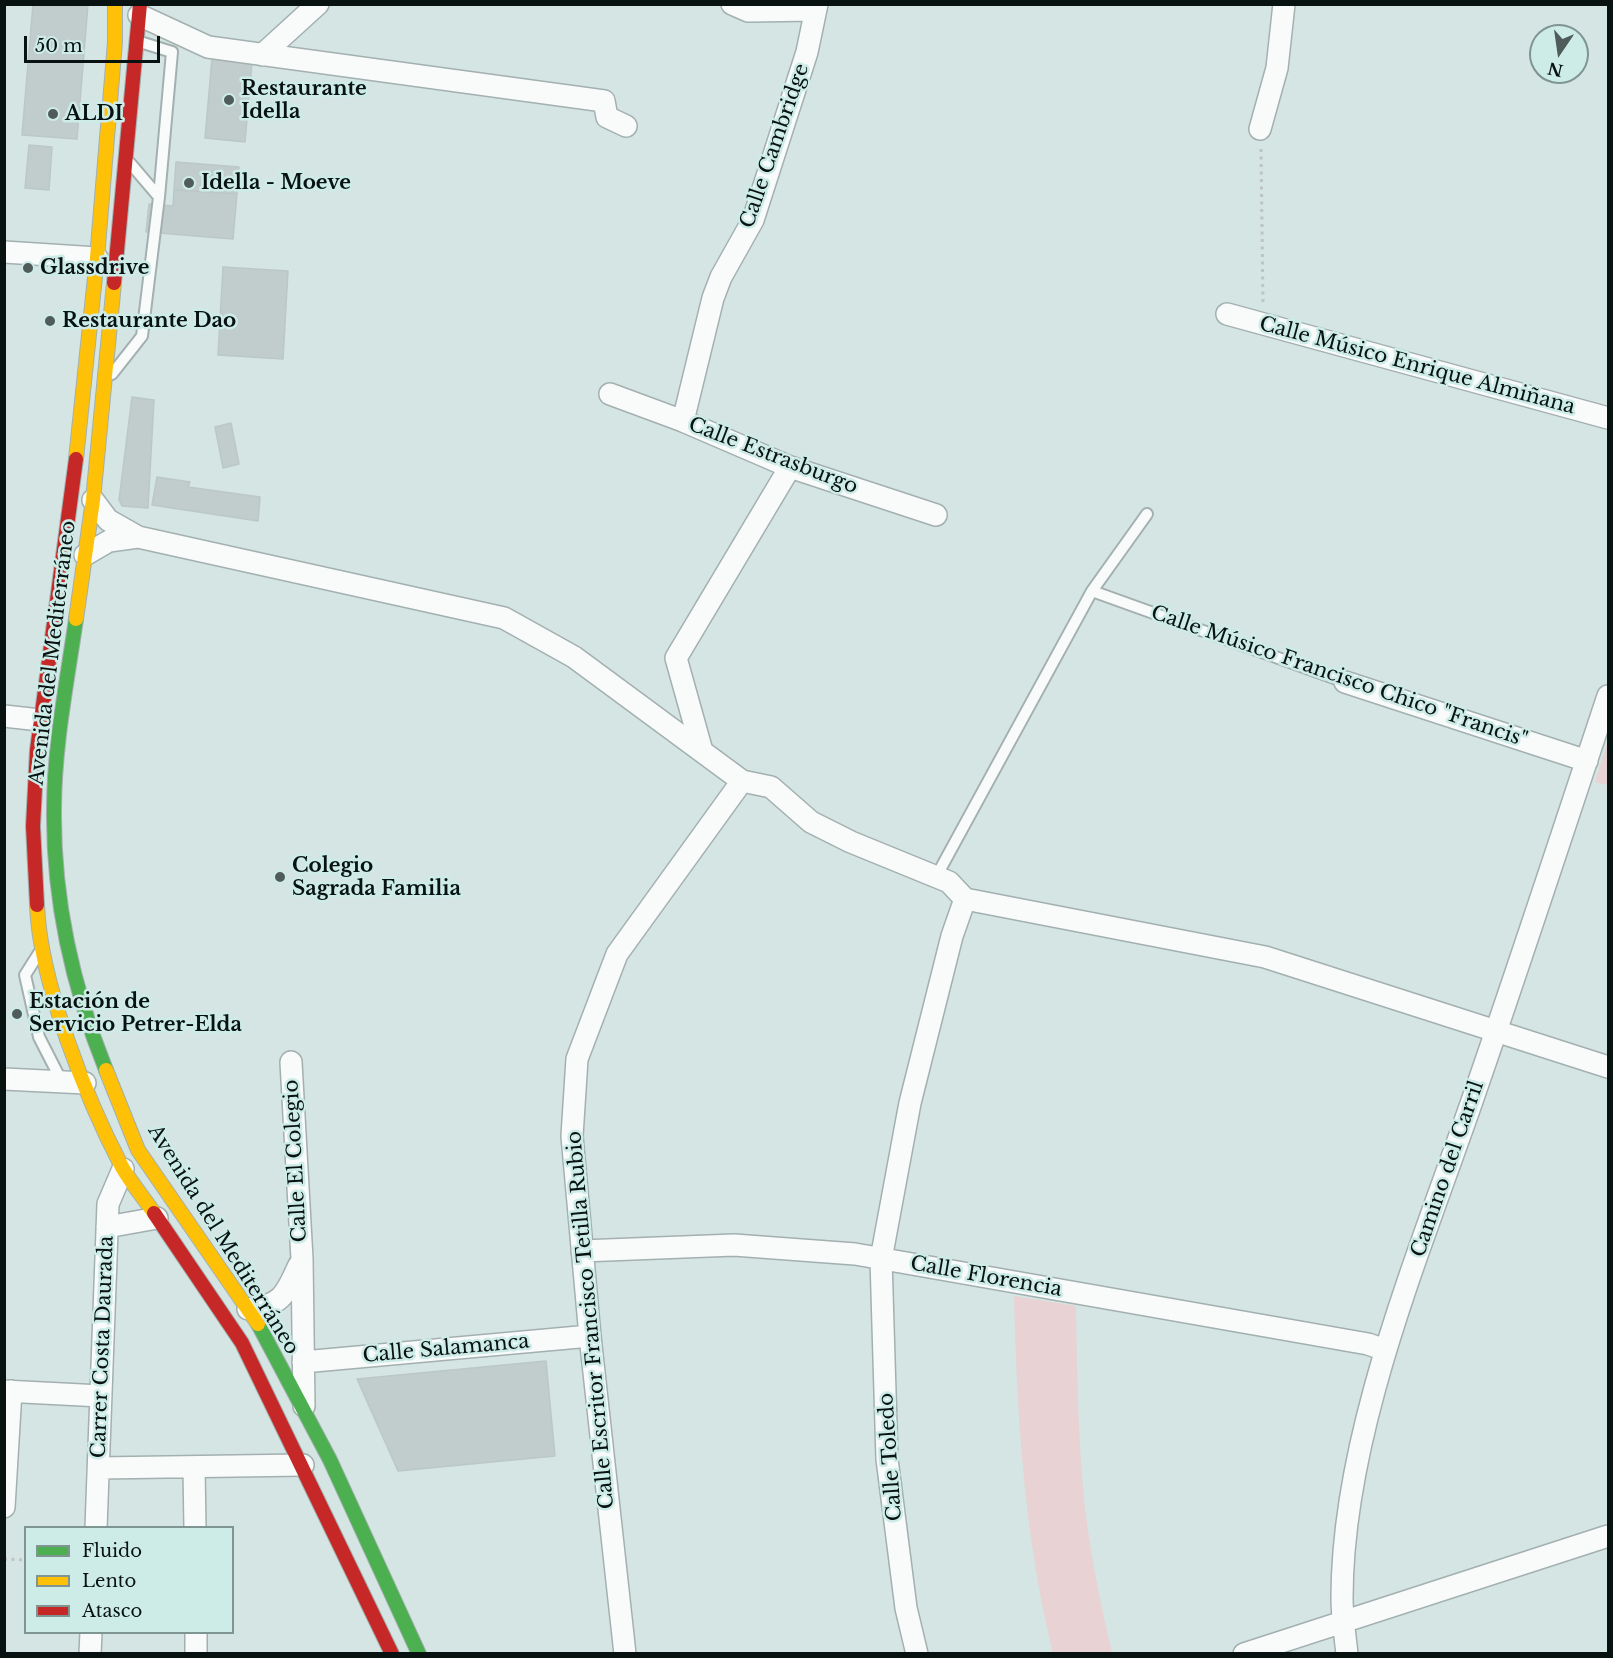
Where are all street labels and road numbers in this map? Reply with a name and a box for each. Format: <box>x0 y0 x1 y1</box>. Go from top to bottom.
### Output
street label: Calle Cambridge <box>736 61 814 231</box>
street label: Calle Músico Enrique Almiñana <box>1257 312 1577 420</box>
street label: Calle Estrasburgo <box>685 413 861 499</box>
street label: Avenida del Mediterráneo <box>25 519 81 787</box>
street label: Calle Músico Francisco Chico "Francis" <box>1148 601 1530 753</box>
street label: Camino del Carril <box>1407 1078 1489 1260</box>
street label: Calle El Colegio <box>280 1079 312 1243</box>
street label: Avenida del Mediterráneo <box>142 1121 304 1359</box>
street label: Calle Escritor Francisco Tetilla Rubio <box>563 1130 619 1510</box>
street label: Carrer Costa Daurada <box>87 1235 119 1459</box>
street label: Calle Florencia <box>908 1252 1064 1302</box>
street label: Calle Salamanca <box>362 1330 530 1368</box>
street label: Calle Toledo <box>875 1392 907 1522</box>

